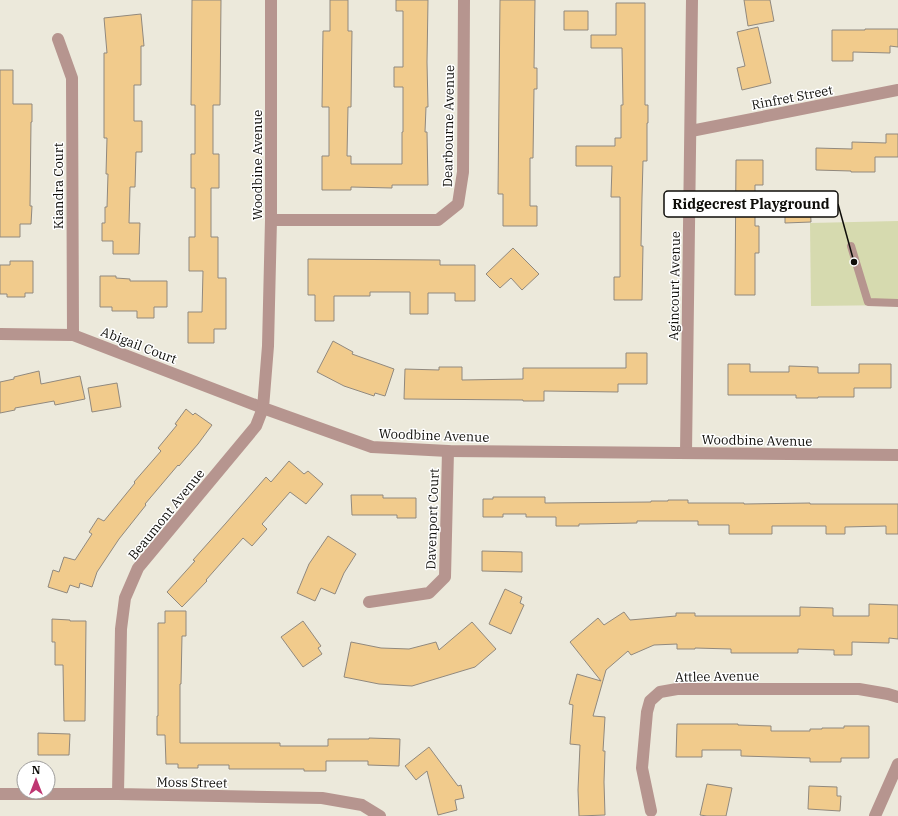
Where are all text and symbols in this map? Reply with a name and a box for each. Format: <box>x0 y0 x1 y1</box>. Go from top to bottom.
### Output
street label: Dearbourne Avenue <box>439 65 458 187</box>
street label: Rinfret Street <box>750 81 835 114</box>
street label: Woodbine Avenue <box>249 110 266 220</box>
street label: Kiandra Court <box>50 142 67 229</box>
callout: Ridgecrest Playground <box>664 191 838 217</box>
text: Ridgecrest Playground <box>672 195 830 213</box>
street label: Agincourt Avenue <box>665 231 684 341</box>
street label: Abigail Court <box>98 323 180 368</box>
street label: Woodbine Avenue <box>378 425 490 446</box>
street label: Woodbine Avenue <box>702 431 813 450</box>
street label: Beaumont Avenue <box>124 465 208 563</box>
street label: Davenport Court <box>422 468 443 570</box>
street label: Attlee Avenue <box>675 667 759 686</box>
north arrow <box>16 760 56 800</box>
text: N <box>32 763 41 777</box>
street label: Moss Street <box>156 773 228 792</box>

